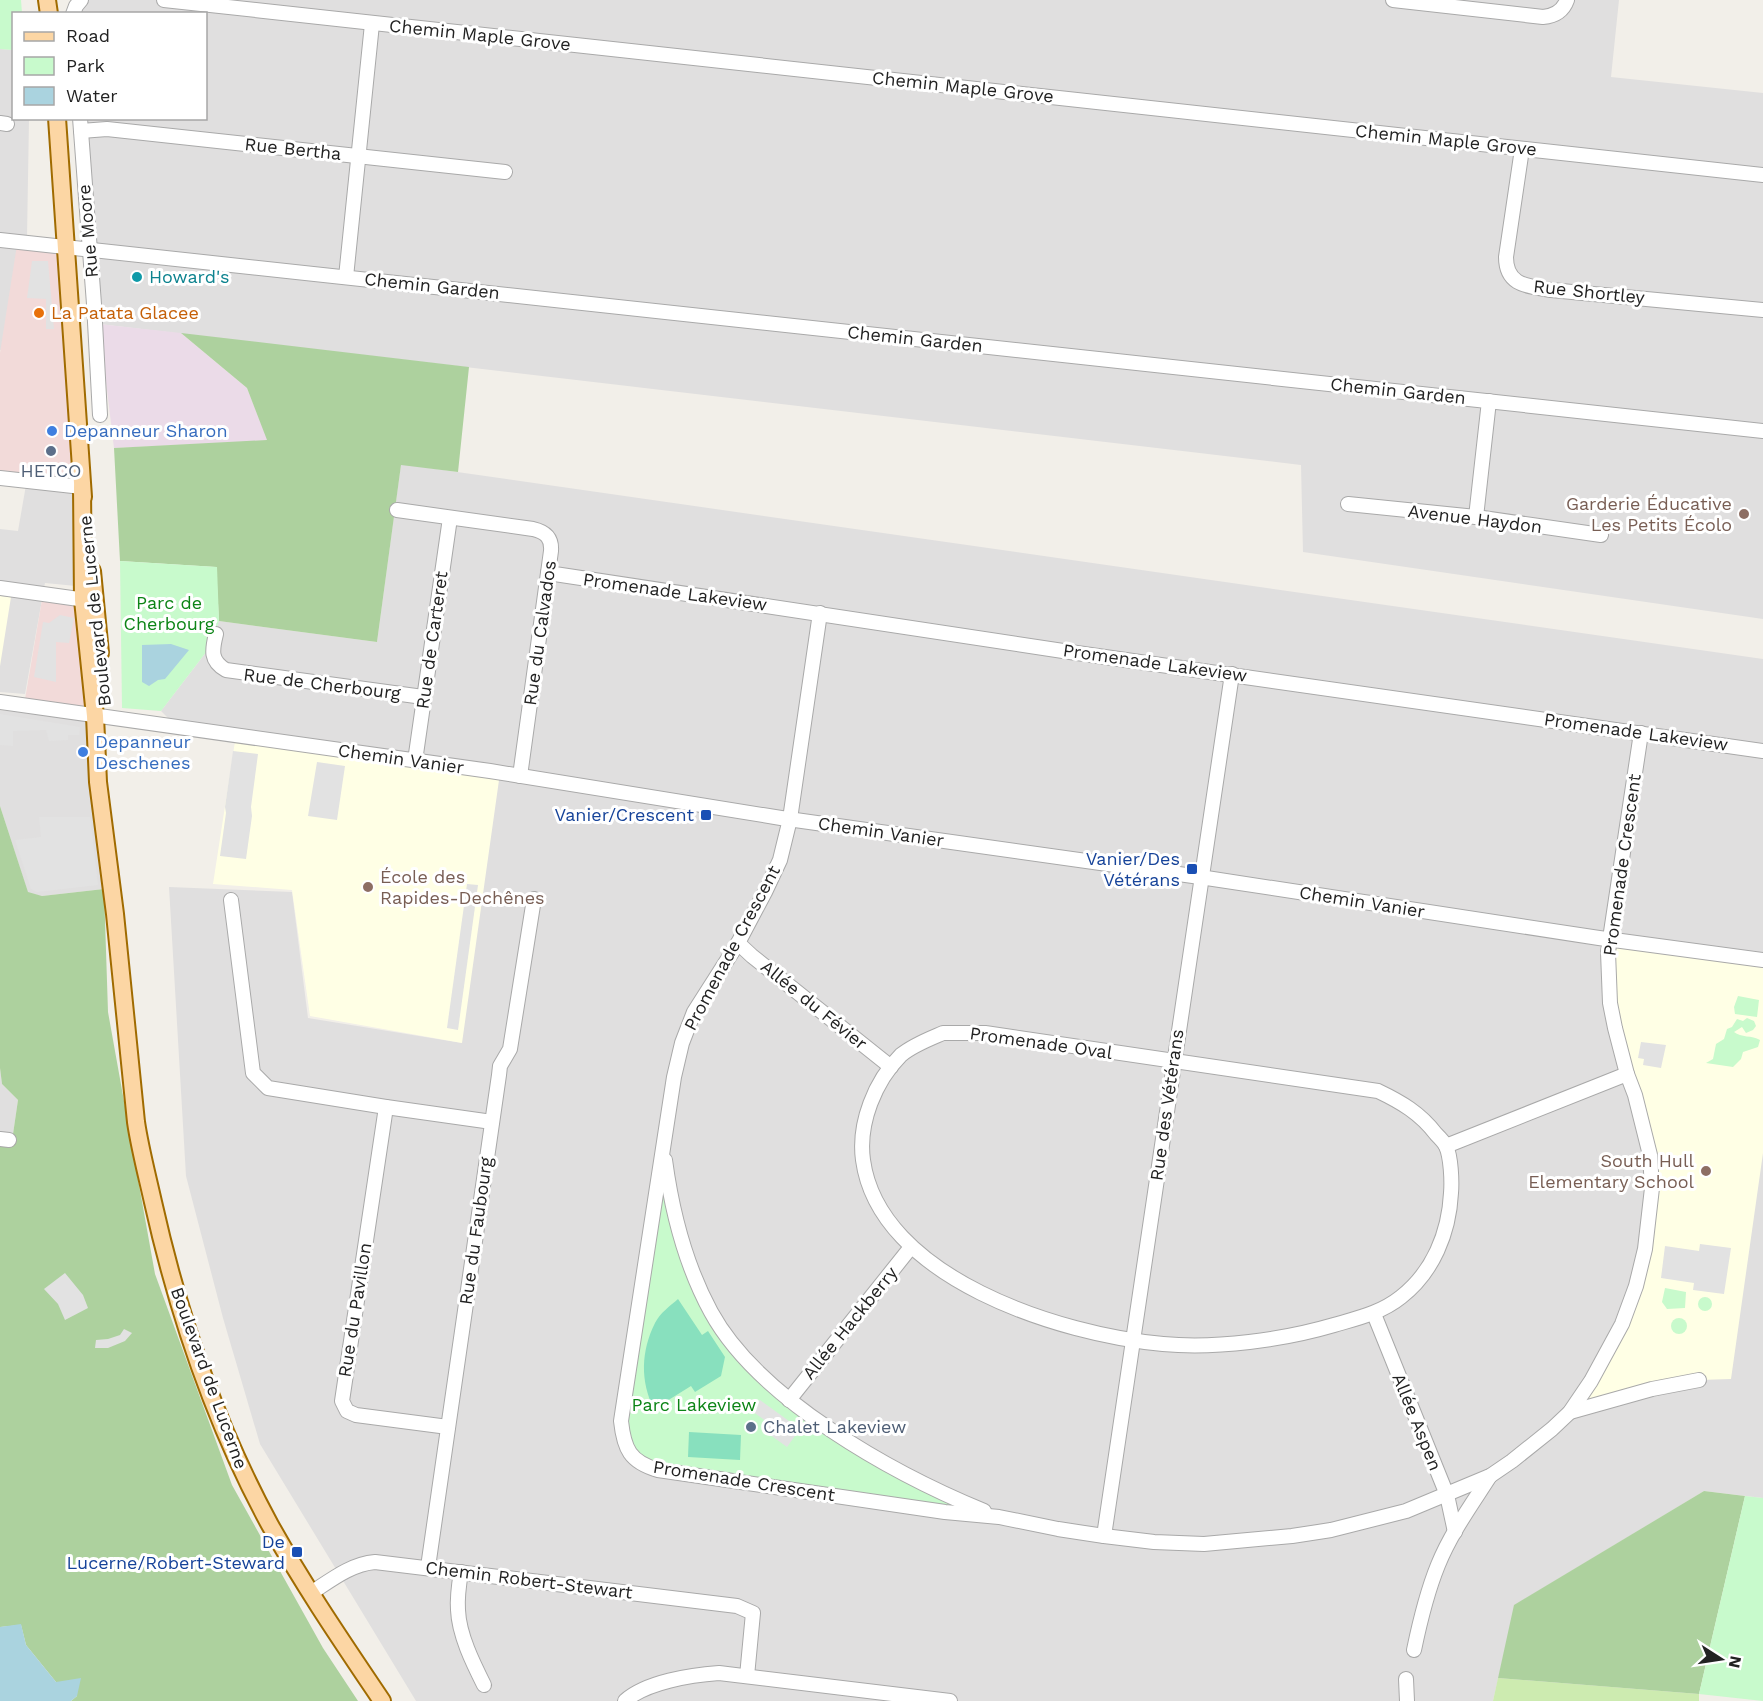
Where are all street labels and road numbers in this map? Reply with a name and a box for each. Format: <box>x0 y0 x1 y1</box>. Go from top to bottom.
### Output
street label: Chemin Maple Grove <box>388 15 572 54</box>
street label: Chemin Maple Grove <box>871 67 1055 106</box>
street label: Chemin Maple Grove <box>1354 120 1538 159</box>
street label: Rue Bertha <box>244 133 342 164</box>
street label: Rue Moore <box>73 183 102 279</box>
street label: Chemin Garden <box>363 268 501 303</box>
street label: Rue Shortley <box>1532 275 1647 308</box>
street label: Chemin Garden <box>846 321 984 356</box>
street label: Chemin Garden <box>1329 373 1467 408</box>
street label: Avenue Haydon <box>1407 500 1543 537</box>
street label: Boulevard de Lucerne <box>74 515 115 708</box>
street label: Rue du Calvados <box>519 559 560 707</box>
street label: Promenade Lakeview <box>582 568 769 615</box>
street label: Rue de Carteret <box>411 569 452 710</box>
street label: Promenade Lakeview <box>1062 639 1249 686</box>
street label: Rue de Cherbourg <box>242 663 402 704</box>
street label: Promenade Lakeview <box>1543 708 1730 755</box>
street label: Chemin Vanier <box>337 739 465 778</box>
street label: Promenade Crescent <box>1598 772 1645 957</box>
street label: Chemin Vanier <box>817 812 945 851</box>
street label: Promenade Crescent <box>679 861 784 1034</box>
street label: Chemin Vanier <box>1298 881 1426 922</box>
street label: Allée du Févier <box>757 955 872 1054</box>
street label: Promenade Oval <box>968 1022 1114 1063</box>
street label: Rue des Vétérans <box>1145 1028 1188 1182</box>
street label: Rue du Faubourg <box>455 1155 496 1306</box>
street label: Rue du Pavillon <box>334 1241 376 1379</box>
street label: Allée Hackberry <box>798 1262 902 1383</box>
street label: Boulevard de Lucerne <box>167 1284 252 1472</box>
street label: Allée Aspen <box>1388 1370 1447 1474</box>
street label: Promenade Crescent <box>652 1456 837 1505</box>
street label: Chemin Robert-Stewart <box>424 1556 634 1603</box>

